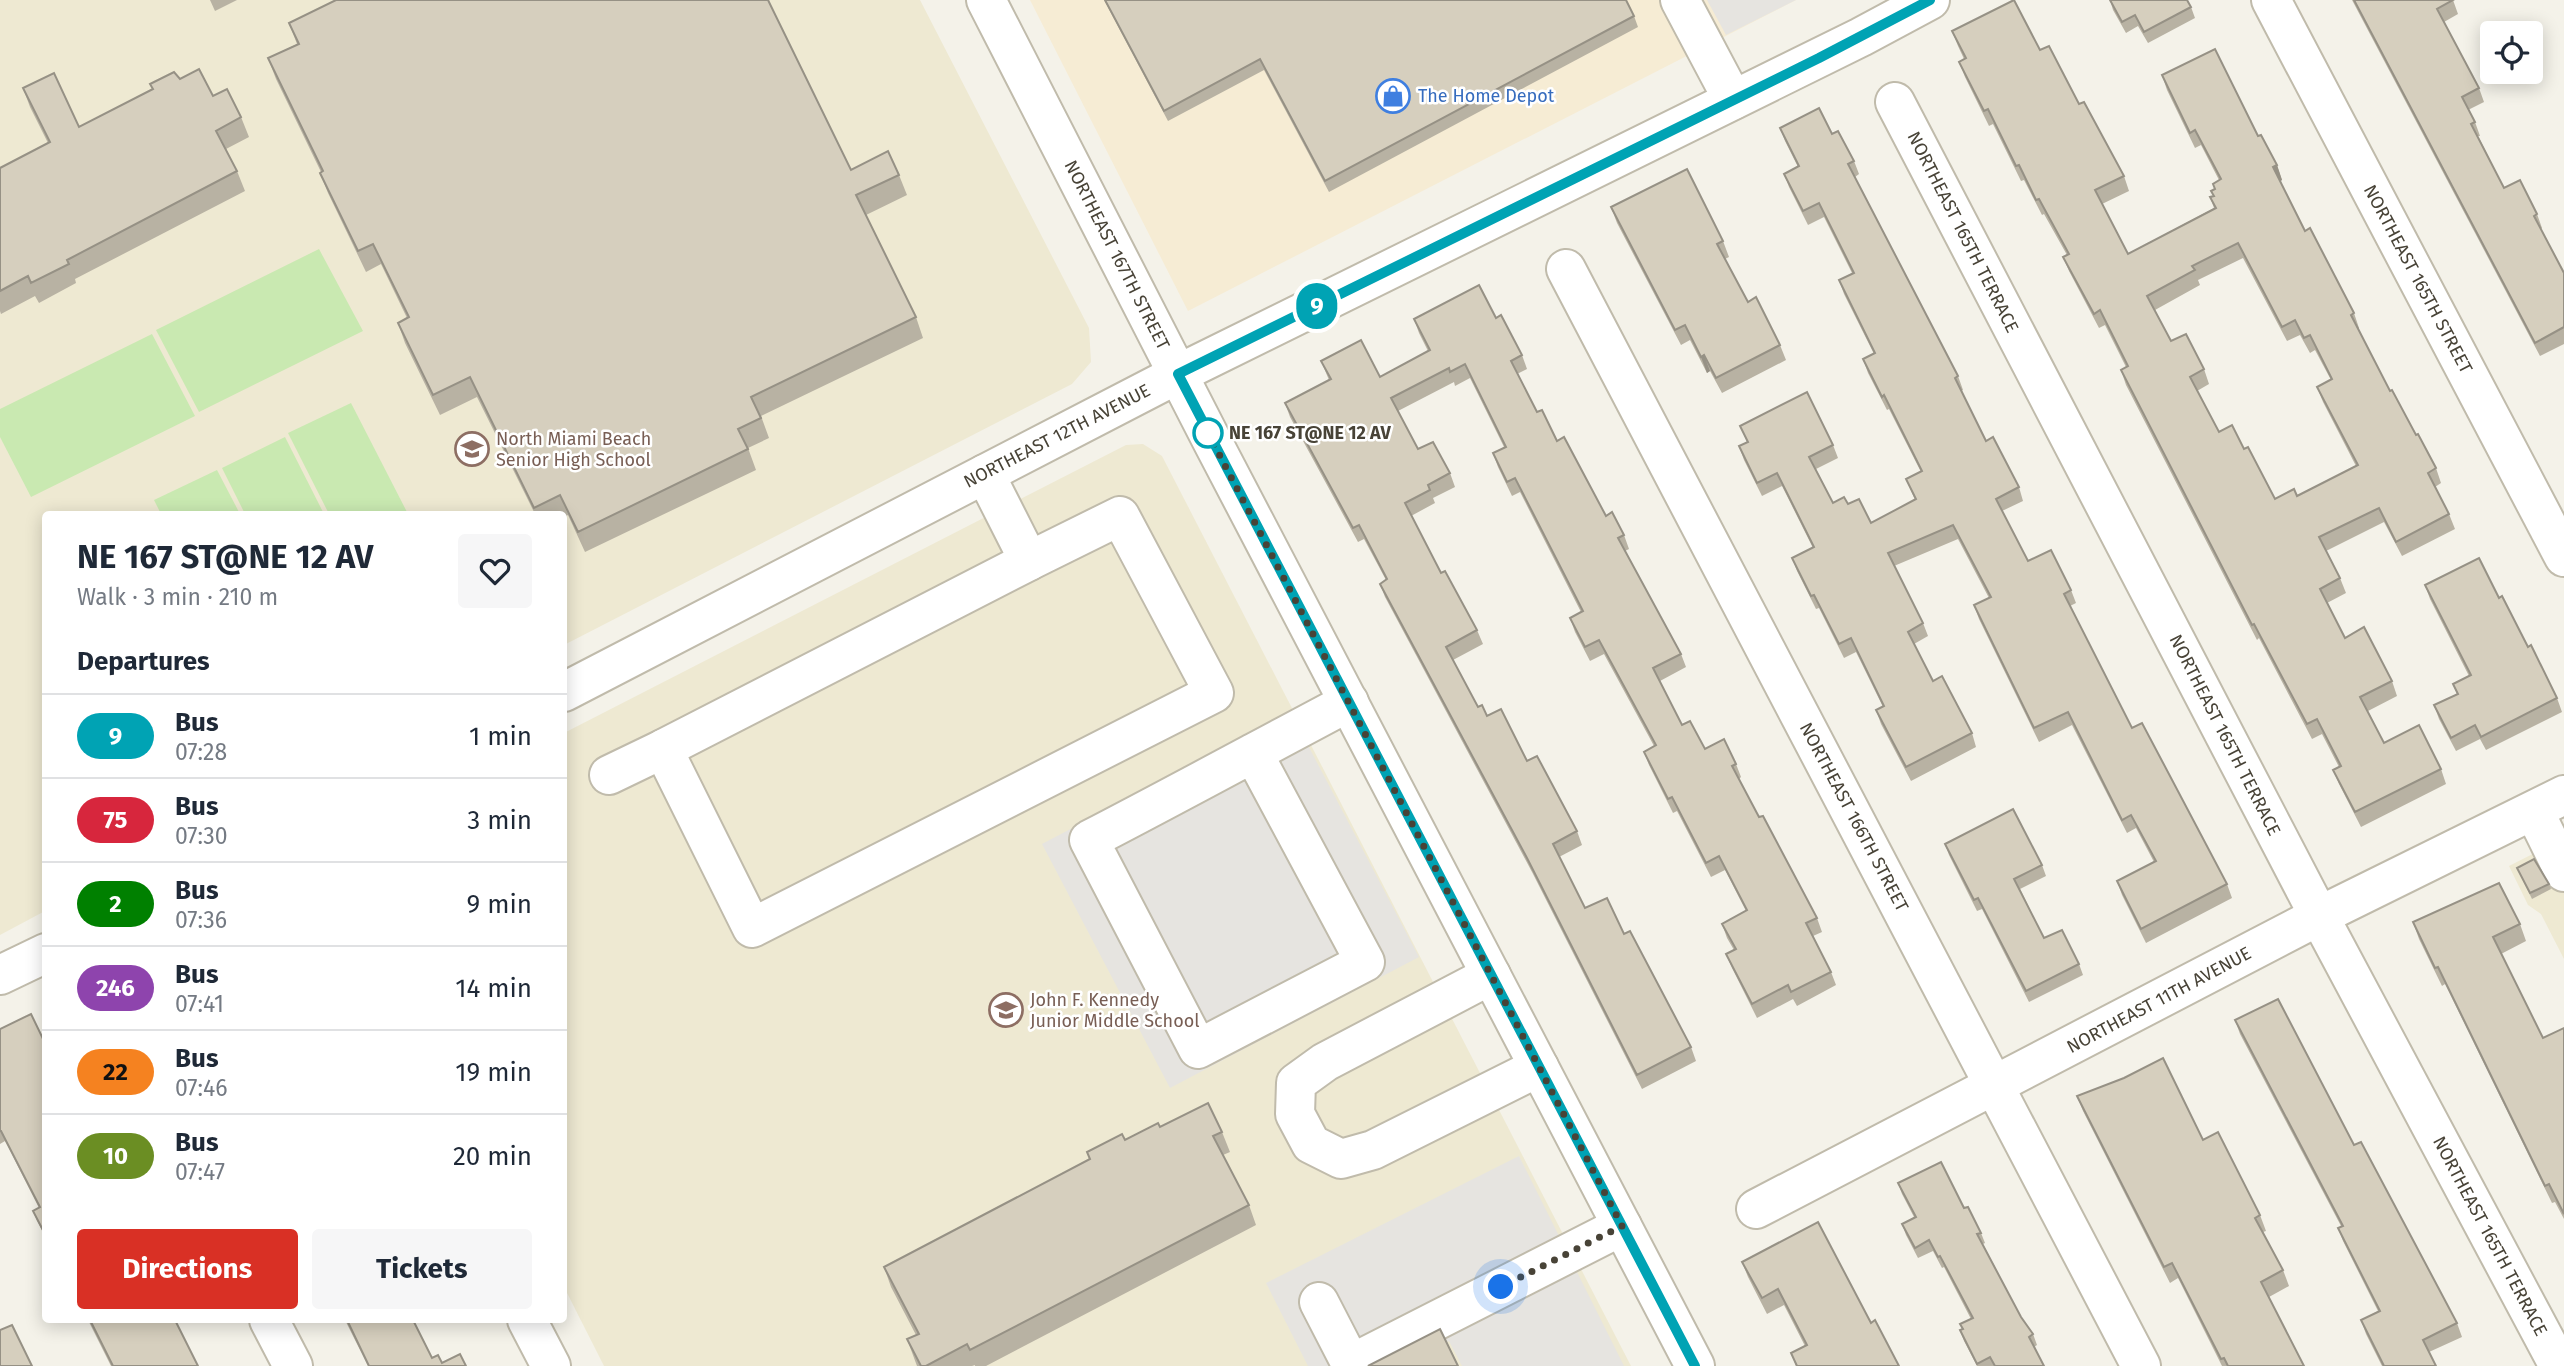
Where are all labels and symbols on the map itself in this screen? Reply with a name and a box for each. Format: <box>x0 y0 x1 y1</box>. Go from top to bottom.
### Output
shop icon: The Home Depot <box>1374 77 1412 115</box>
place label: The Home Depot <box>1418 85 1555 107</box>
street label: NORTHEAST 165TH TERRACE <box>1903 128 2023 336</box>
street label: NORTHEAST 167TH STREET <box>1060 157 1175 354</box>
street label: NORTHEAST 165TH STREET <box>2359 181 2477 378</box>
line badge: 9 <box>1294 283 1340 329</box>
street label: NORTHEAST 12TH AVENUE <box>960 379 1154 493</box>
marker: NE 167 ST@NE 12 AV <box>1193 418 1223 448</box>
place label: NE 167 ST@NE 12 AV <box>1229 422 1391 444</box>
place label: North Miami Beach Senior High School <box>496 428 651 471</box>
school or university icon: North Miami Beach Senior High School <box>453 430 491 468</box>
street label: NORTHEAST 165TH TERRACE <box>2165 631 2285 839</box>
street label: NORTHEAST 166TH STREET <box>1795 719 1914 916</box>
street label: NORTHEAST 11TH AVENUE <box>2063 942 2255 1058</box>
place label: John F. Kennedy Junior Middle School <box>1030 989 1199 1032</box>
school or university icon: John F. Kennedy Junior Middle School <box>987 991 1025 1029</box>
street label: NORTHEAST 165TH TERRACE <box>2428 1133 2552 1339</box>
your location <box>1483 1269 1518 1304</box>

